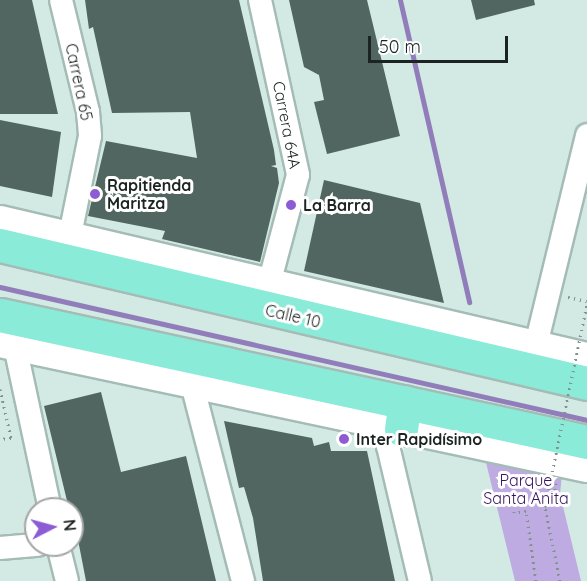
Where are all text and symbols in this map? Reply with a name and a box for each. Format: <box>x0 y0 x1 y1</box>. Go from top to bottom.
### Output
scale bar <box>371 24 510 62</box>
text: 50 m <box>379 35 421 58</box>
street label: Carrera 65 <box>61 42 97 122</box>
street label: Carrera 64A <box>269 80 305 170</box>
place label: Rapitienda Maritza <box>107 175 191 213</box>
marker: Rapitienda Maritza <box>88 187 102 201</box>
place label: La Barra <box>303 195 371 215</box>
marker: La Barra <box>284 198 298 212</box>
street label: Calle 10 <box>263 300 323 332</box>
place label: Inter Rapidísimo <box>356 429 482 449</box>
marker: Inter Rapidísimo <box>337 432 351 446</box>
park label: Parque Santa Anita <box>483 470 569 508</box>
north arrow <box>24 497 84 557</box>
text: N <box>59 518 80 532</box>

